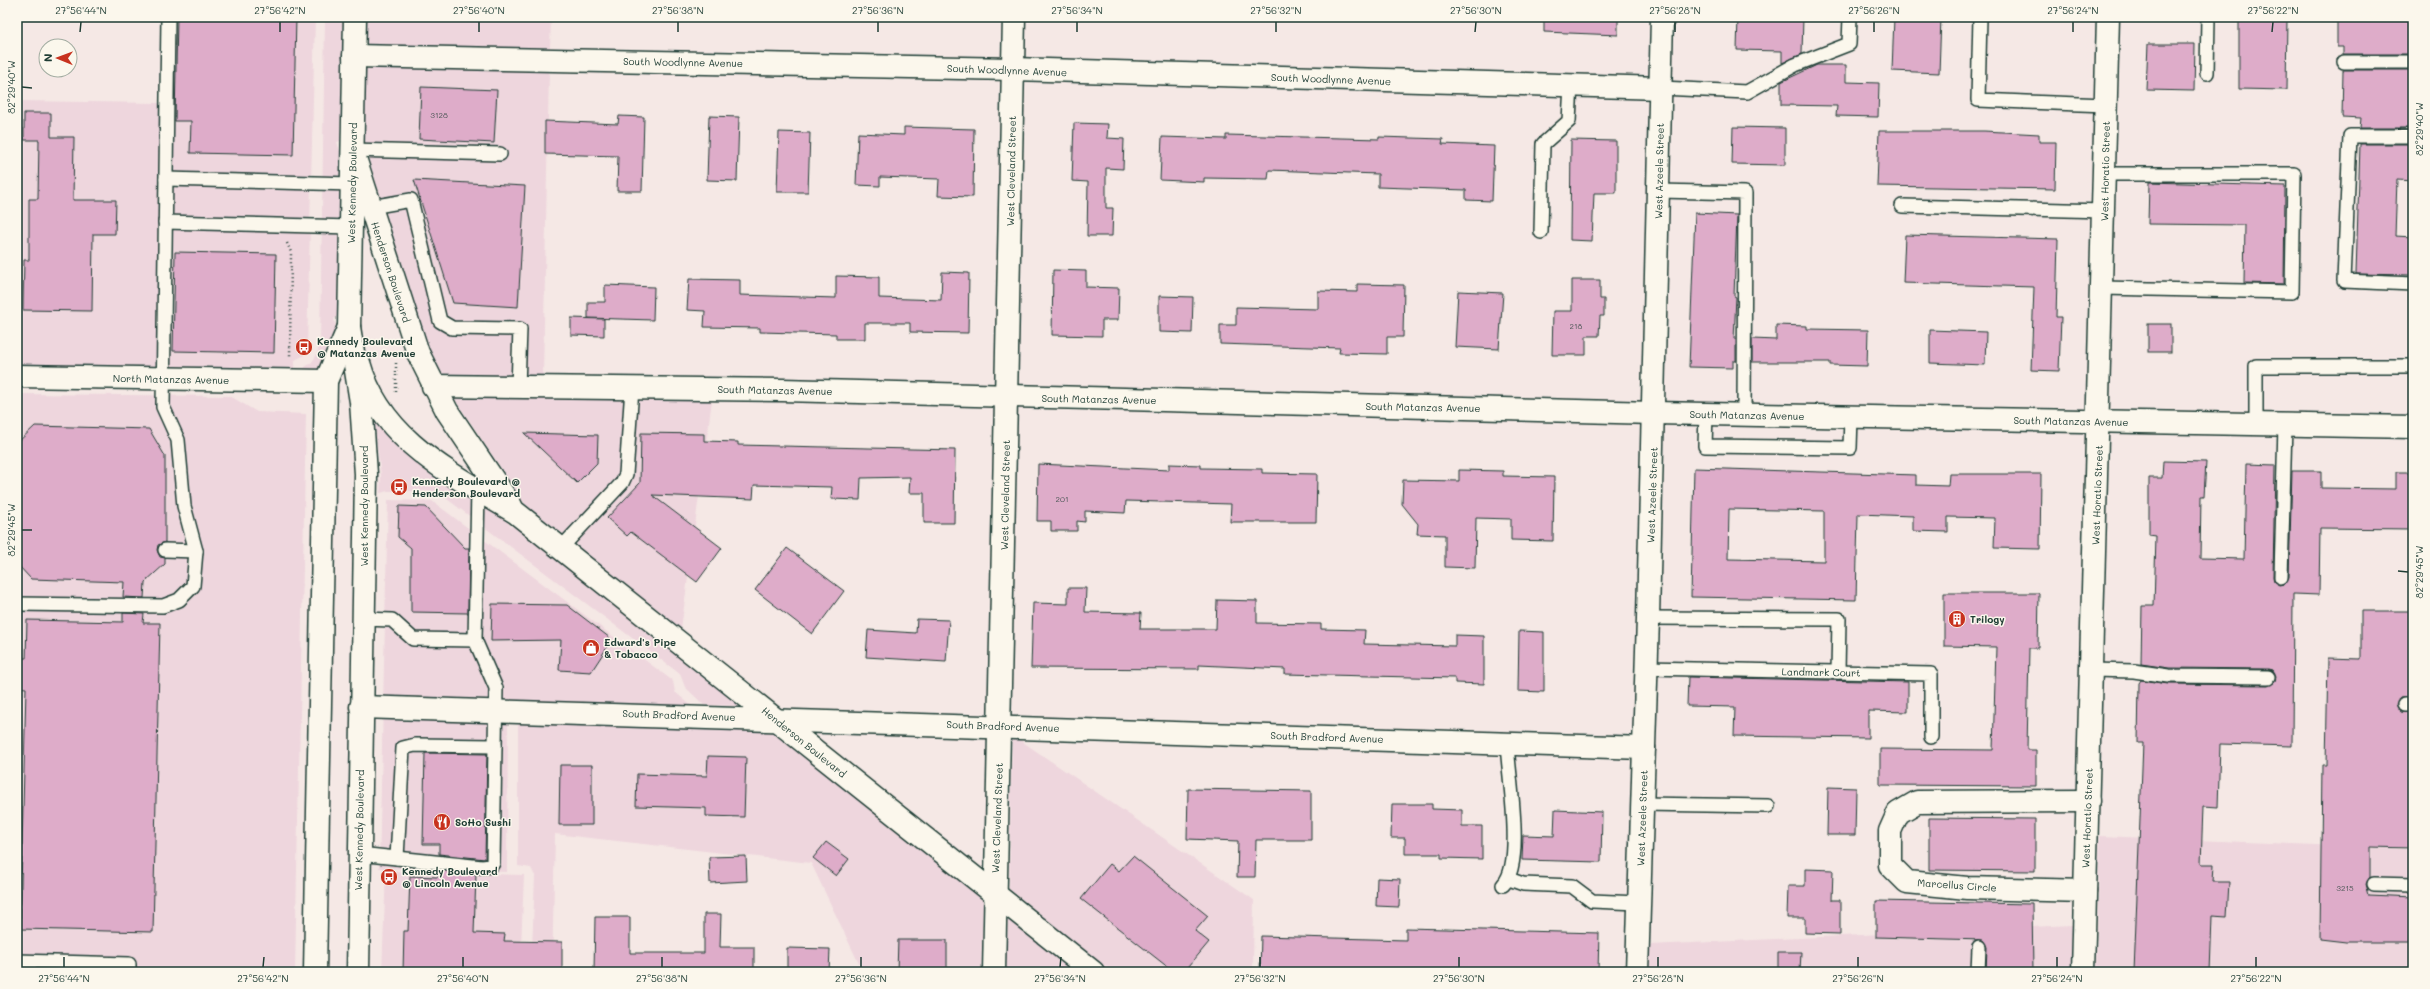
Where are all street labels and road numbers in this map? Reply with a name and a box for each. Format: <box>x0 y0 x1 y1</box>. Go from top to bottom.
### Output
street label: South Woodlynne Avenue <box>623 54 743 70</box>
street label: South Woodlynne Avenue <box>947 61 1067 79</box>
street label: South Woodlynne Avenue <box>1271 70 1391 88</box>
street label: West Cleveland Street <box>1003 116 1019 226</box>
street label: West Horatio Street <box>2097 121 2113 221</box>
street label: West Kennedy Boulevard <box>344 122 360 244</box>
street label: West Azeele Street <box>1651 123 1667 219</box>
street label: Henderson Boulevard <box>368 220 414 324</box>
street label: North Matanzas Avenue <box>113 371 229 387</box>
street label: South Matanzas Avenue <box>717 382 833 398</box>
street label: South Matanzas Avenue <box>1041 391 1157 407</box>
street label: South Matanzas Avenue <box>1365 399 1481 415</box>
street label: South Matanzas Avenue <box>1689 407 1805 423</box>
street label: South Matanzas Avenue <box>2013 413 2129 429</box>
street label: West Cleveland Street <box>997 440 1013 550</box>
street label: West Horatio Street <box>2088 445 2106 545</box>
street label: West Kennedy Boulevard <box>357 446 371 566</box>
street label: West Azeele Street <box>1643 447 1661 543</box>
street label: Landmark Court <box>1781 664 1861 680</box>
street label: Henderson Boulevard <box>759 703 849 781</box>
street label: South Bradford Avenue <box>622 706 736 724</box>
street label: South Bradford Avenue <box>946 717 1060 735</box>
street label: South Bradford Avenue <box>1270 728 1384 746</box>
street label: West Cleveland Street <box>988 763 1006 873</box>
street label: West Horatio Street <box>2078 768 2096 868</box>
street label: West Kennedy Boulevard <box>351 769 367 891</box>
street label: West Azeele Street <box>1633 770 1651 866</box>
street label: Marcellus Circle <box>1917 875 1997 895</box>

